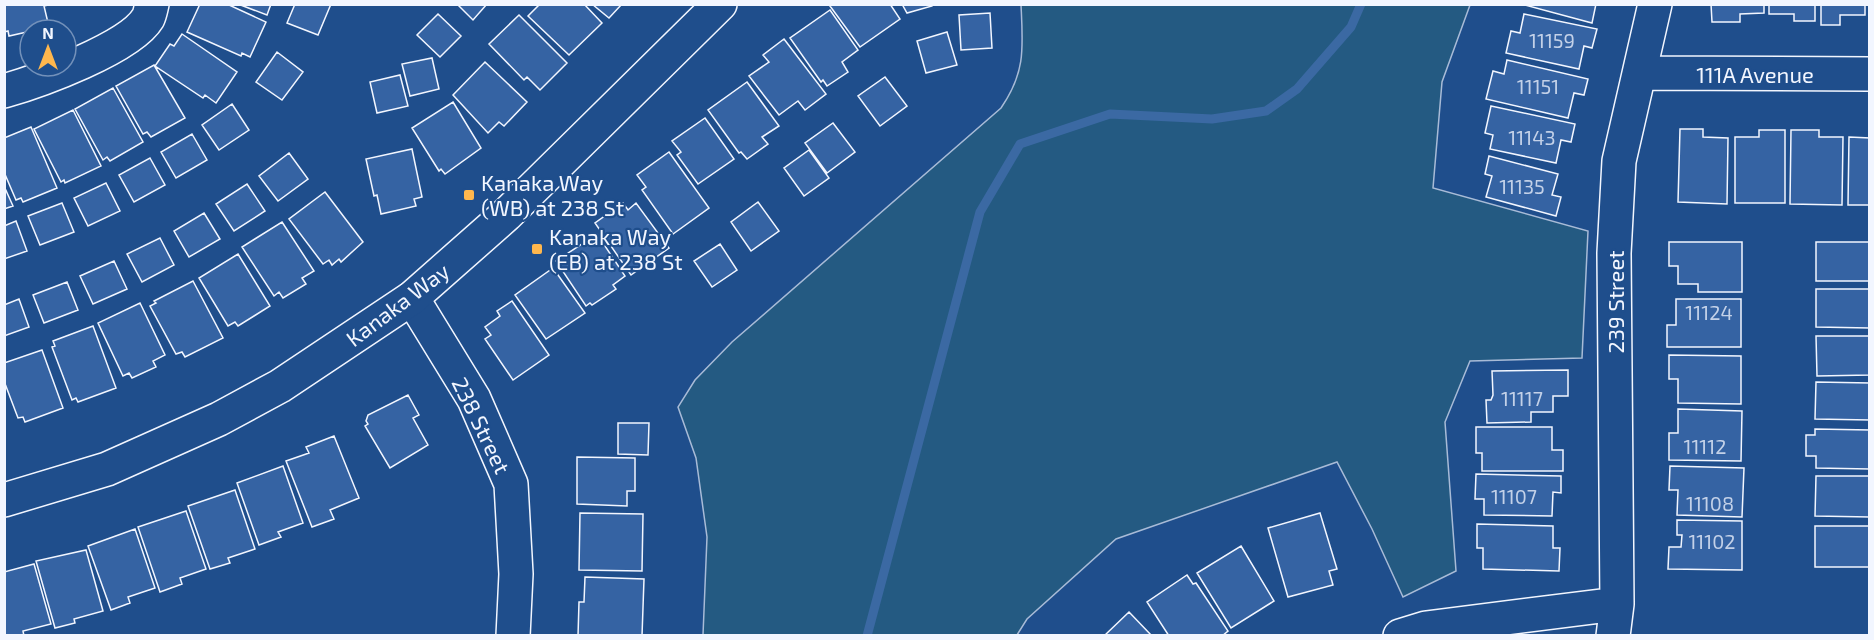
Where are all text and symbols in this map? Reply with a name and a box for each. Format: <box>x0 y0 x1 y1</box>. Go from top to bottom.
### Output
north arrow <box>18 18 78 78</box>
text: N <box>42 23 54 42</box>
house number: 11159 <box>1529 28 1575 52</box>
street label: 111A Avenue <box>1696 61 1814 87</box>
house number: 11151 <box>1517 74 1559 98</box>
house number: 11143 <box>1508 125 1556 149</box>
place label: Kanaka Way (WB) at 238 St <box>481 169 624 220</box>
house number: 11135 <box>1499 174 1545 198</box>
marker: Kanaka Way (WB) at 238 St <box>462 188 476 202</box>
place label: Kanaka Way (EB) at 238 St <box>549 223 683 274</box>
marker: Kanaka Way (EB) at 238 St <box>530 242 544 256</box>
street label: 239 Street <box>1602 250 1628 354</box>
street label: Kanaka Way <box>340 257 454 351</box>
house number: 11124 <box>1685 300 1733 324</box>
street label: 238 Street <box>448 373 516 477</box>
house number: 11117 <box>1501 386 1543 410</box>
house number: 11112 <box>1683 434 1727 458</box>
house number: 11107 <box>1491 484 1537 508</box>
house number: 11108 <box>1686 491 1734 515</box>
house number: 11102 <box>1688 529 1736 553</box>

